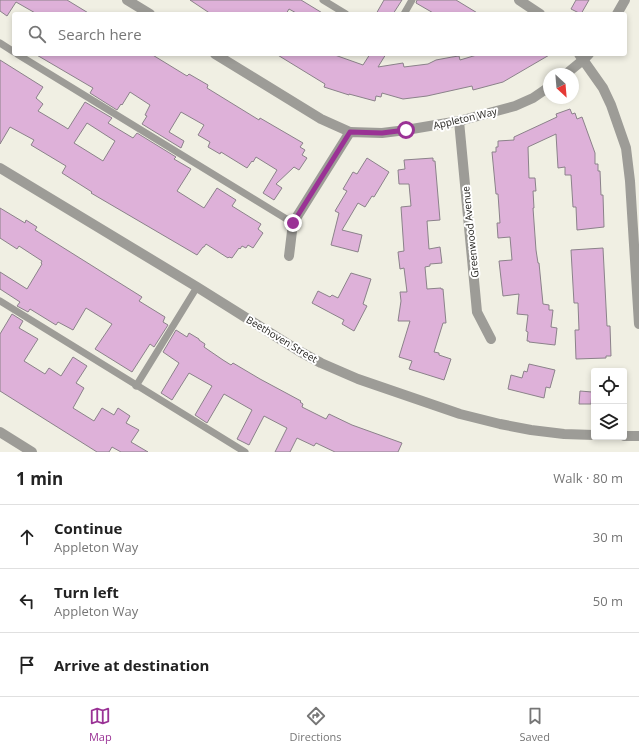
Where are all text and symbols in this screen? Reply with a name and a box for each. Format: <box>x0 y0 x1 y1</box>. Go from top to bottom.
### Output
search box <box>12 12 627 56</box>
icon: search <box>26 23 48 45</box>
text: Search here <box>58 24 142 44</box>
north arrow <box>543 68 579 104</box>
street label: Appleton Way <box>432 104 499 132</box>
route start <box>397 121 415 139</box>
street label: Greenwood Avenue <box>458 185 482 278</box>
route end <box>284 214 302 232</box>
street label: Beethoven Street <box>244 312 321 366</box>
map controls <box>591 368 627 440</box>
button: locate <box>591 368 627 404</box>
button: layers <box>591 404 627 440</box>
text: 1 min <box>16 467 63 490</box>
text: Walk · 80 m <box>553 469 623 487</box>
text: Continue <box>54 518 122 538</box>
icon: ahead <box>16 526 38 548</box>
text: 30 m <box>593 528 623 546</box>
text: Appleton Way <box>54 538 138 556</box>
text: Turn left <box>54 582 119 602</box>
icon: left <box>16 590 38 612</box>
text: 50 m <box>593 592 623 610</box>
text: Appleton Way <box>54 602 138 620</box>
icon: arrive <box>16 654 38 676</box>
text: Arrive at destination <box>54 655 209 675</box>
tab: Map <box>89 705 112 744</box>
tab: Directions <box>290 705 342 744</box>
tab: Saved <box>519 705 550 744</box>

